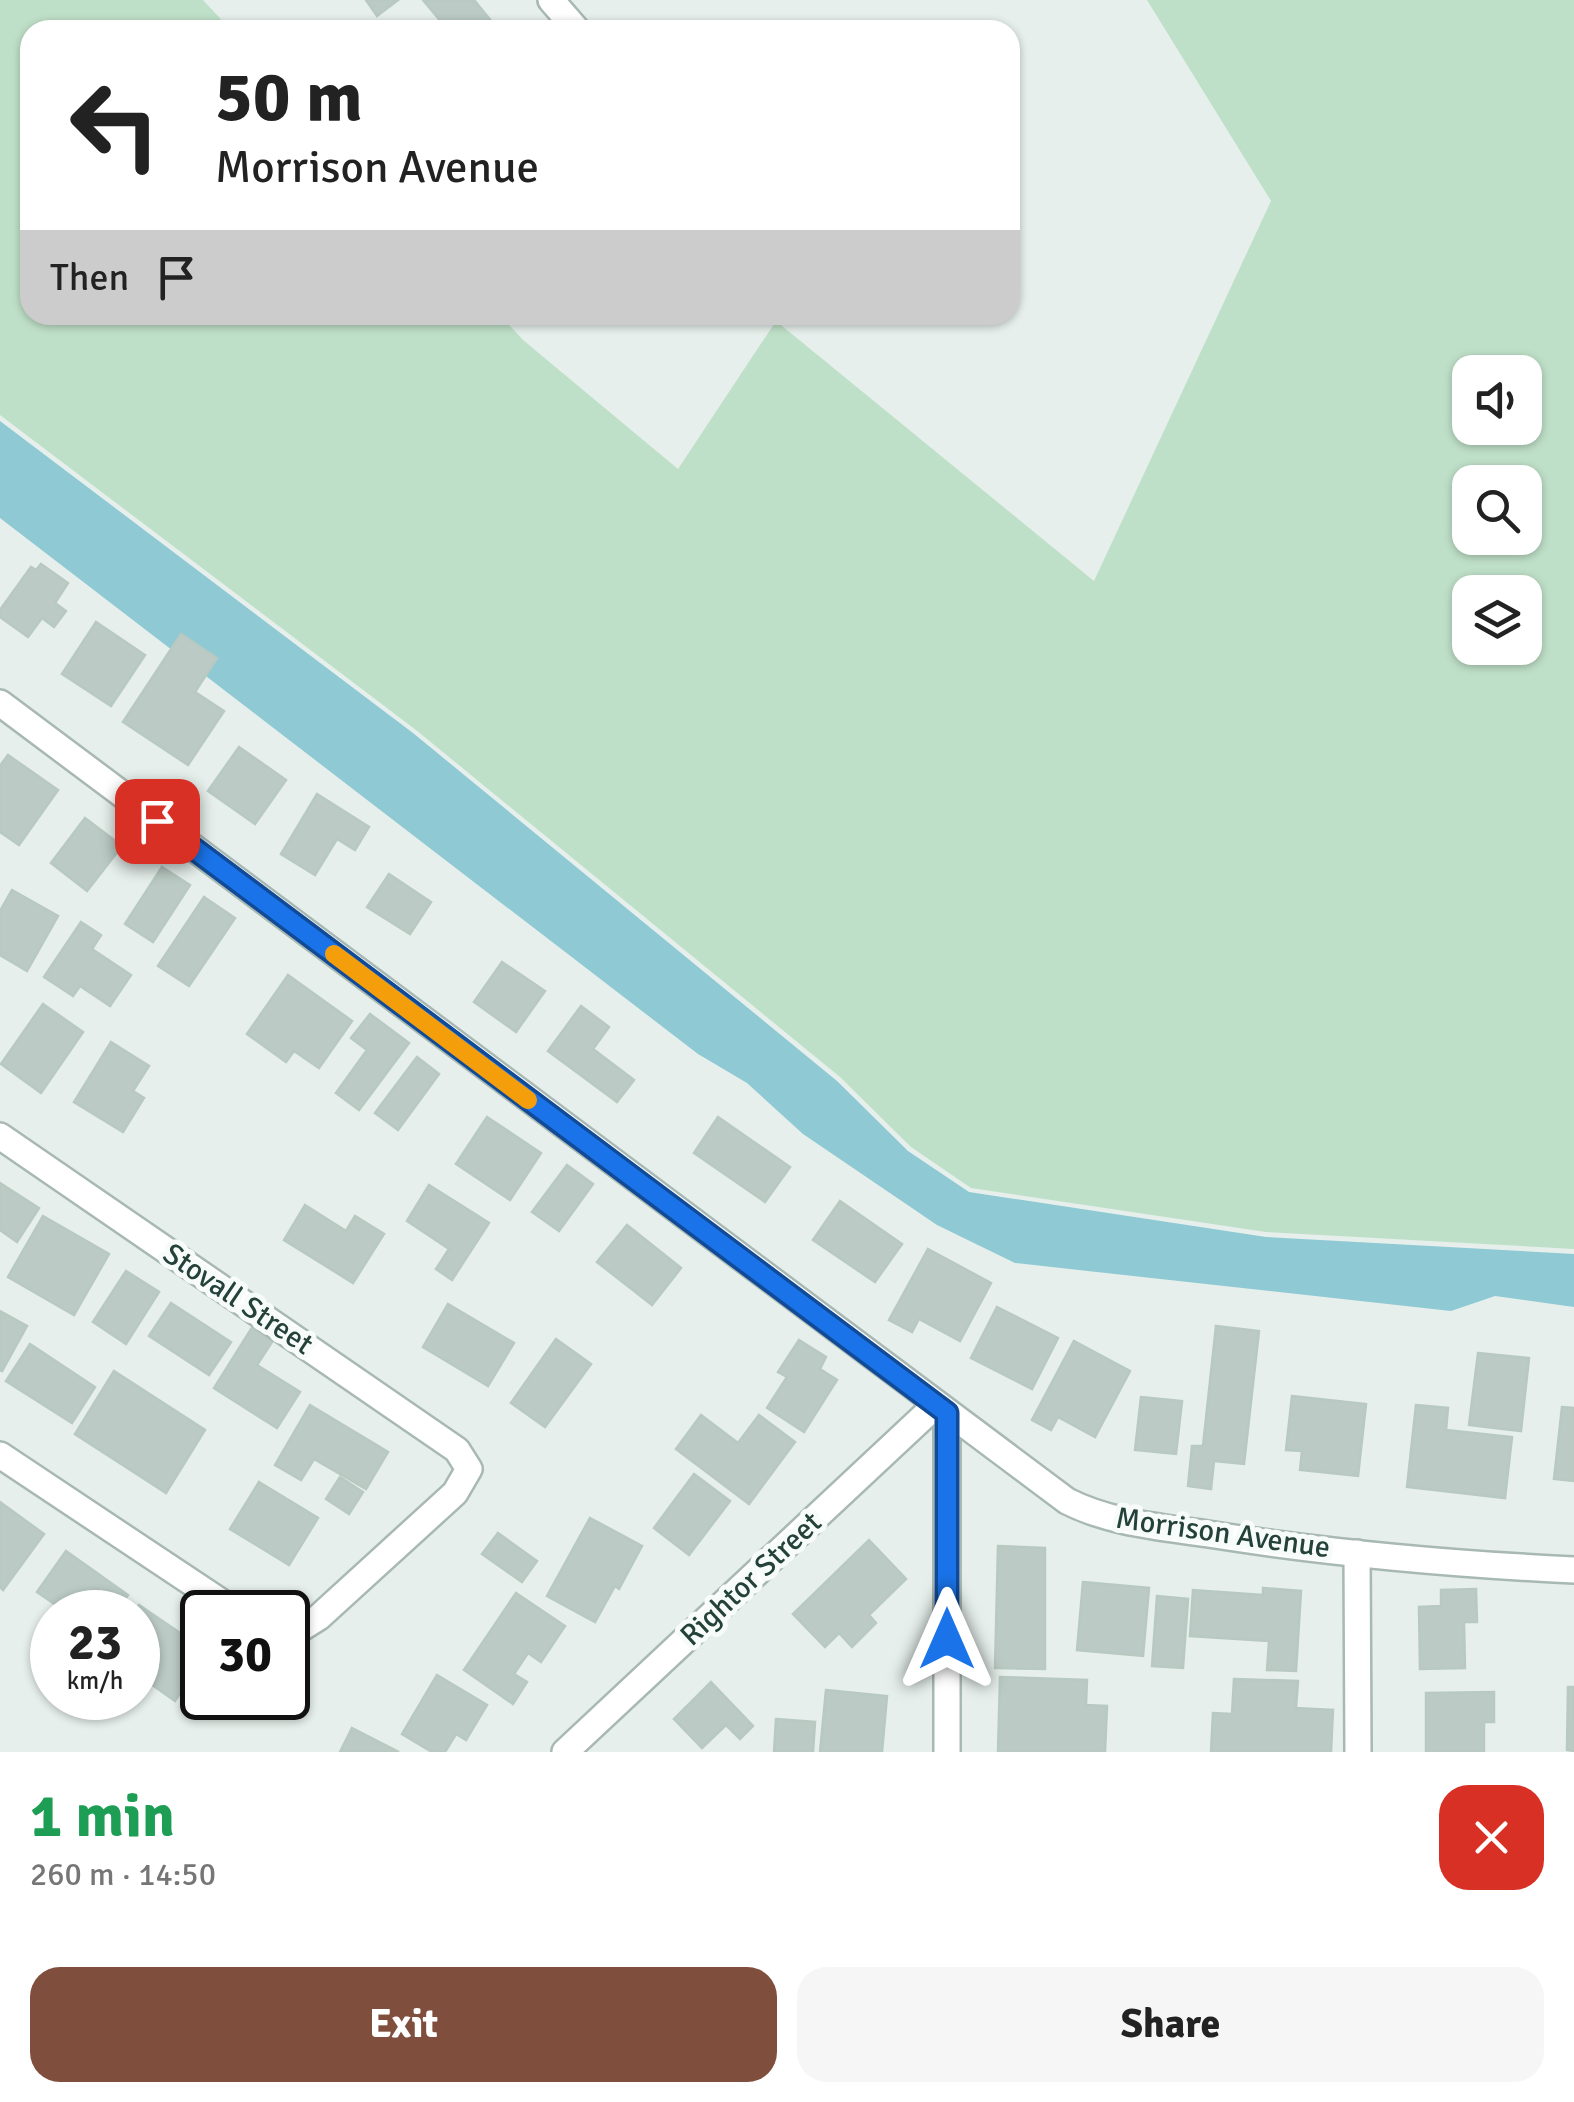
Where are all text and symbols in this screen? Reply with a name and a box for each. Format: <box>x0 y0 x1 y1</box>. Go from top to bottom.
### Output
text: 50 m <box>215 54 363 140</box>
icon: left <box>50 60 180 190</box>
text: Morrison Avenue <box>215 140 539 195</box>
icon: arrive <box>149 250 204 305</box>
text: Then <box>50 254 129 301</box>
map controls <box>1452 355 1542 665</box>
button: sound <box>1452 355 1542 445</box>
button: search <box>1452 465 1542 555</box>
button: layers <box>1452 575 1542 665</box>
pin <box>115 779 200 864</box>
icon: arrive <box>130 794 185 849</box>
street label: Stovall Street <box>156 1235 320 1363</box>
street label: Morrison Avenue <box>1113 1500 1333 1566</box>
street label: Rightor Street <box>673 1504 829 1654</box>
position arrow <box>895 1587 999 1691</box>
speed limit sign: 30 <box>180 1590 310 1720</box>
text: 23 <box>68 1612 122 1674</box>
text: km/h <box>67 1665 123 1696</box>
text: 1 min <box>30 1780 175 1854</box>
button: close <box>1439 1785 1544 1890</box>
text: 260 m · 14:50 <box>30 1855 216 1894</box>
button: Exit <box>30 1967 777 2082</box>
button: Share <box>797 1967 1544 2082</box>

